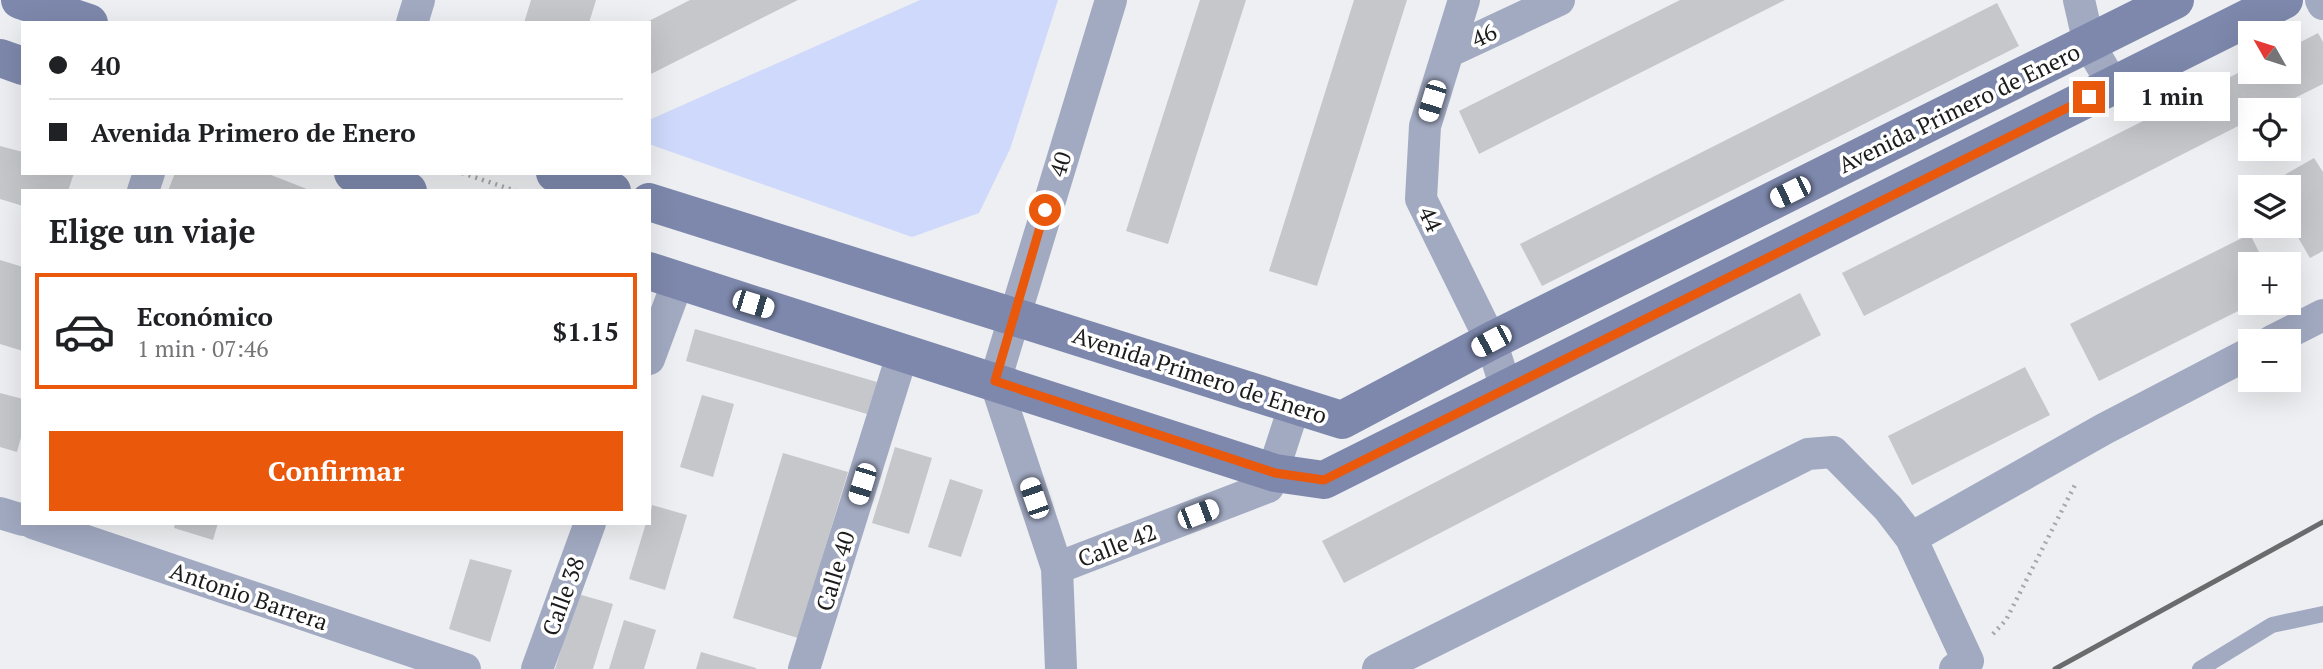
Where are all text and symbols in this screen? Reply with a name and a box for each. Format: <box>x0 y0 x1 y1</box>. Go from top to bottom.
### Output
street label: 46 <box>1466 16 1502 54</box>
north arrow <box>2238 21 2301 84</box>
map controls <box>2238 21 2301 392</box>
street label: Avenida Primero de Enero <box>1833 36 2085 180</box>
text: 40 <box>91 48 120 82</box>
callout: 1 min <box>2114 72 2229 122</box>
car <box>1416 78 1449 124</box>
route end <box>2073 81 2105 113</box>
text: 1 min <box>2141 81 2203 112</box>
button: locate <box>2238 98 2301 161</box>
text: Avenida Primero de Enero <box>91 115 416 149</box>
street label: 40 <box>1042 148 1078 180</box>
car <box>1767 173 1814 211</box>
button: layers <box>2238 175 2301 238</box>
route start <box>1029 194 1061 226</box>
street label: 44 <box>1412 201 1451 237</box>
text: Elige un viaje <box>49 210 256 252</box>
button: + <box>2238 252 2301 315</box>
car <box>730 288 777 320</box>
text: Económico <box>137 299 273 333</box>
icon: car <box>53 300 116 363</box>
text: $1.15 <box>553 314 619 348</box>
street label: Avenida Primero de Enero <box>1069 319 1331 431</box>
car <box>1468 322 1515 360</box>
button: − <box>2238 329 2301 392</box>
text: 1 min · 07:46 <box>137 333 269 364</box>
button: Confirmar <box>49 431 623 511</box>
car <box>846 461 879 507</box>
car <box>1018 475 1051 521</box>
car <box>1175 497 1222 531</box>
street label: Calle 42 <box>1073 516 1161 574</box>
street label: Calle 40 <box>808 527 862 615</box>
street label: Calle 38 <box>534 552 592 640</box>
street label: Antonio Barrera <box>166 554 332 638</box>

